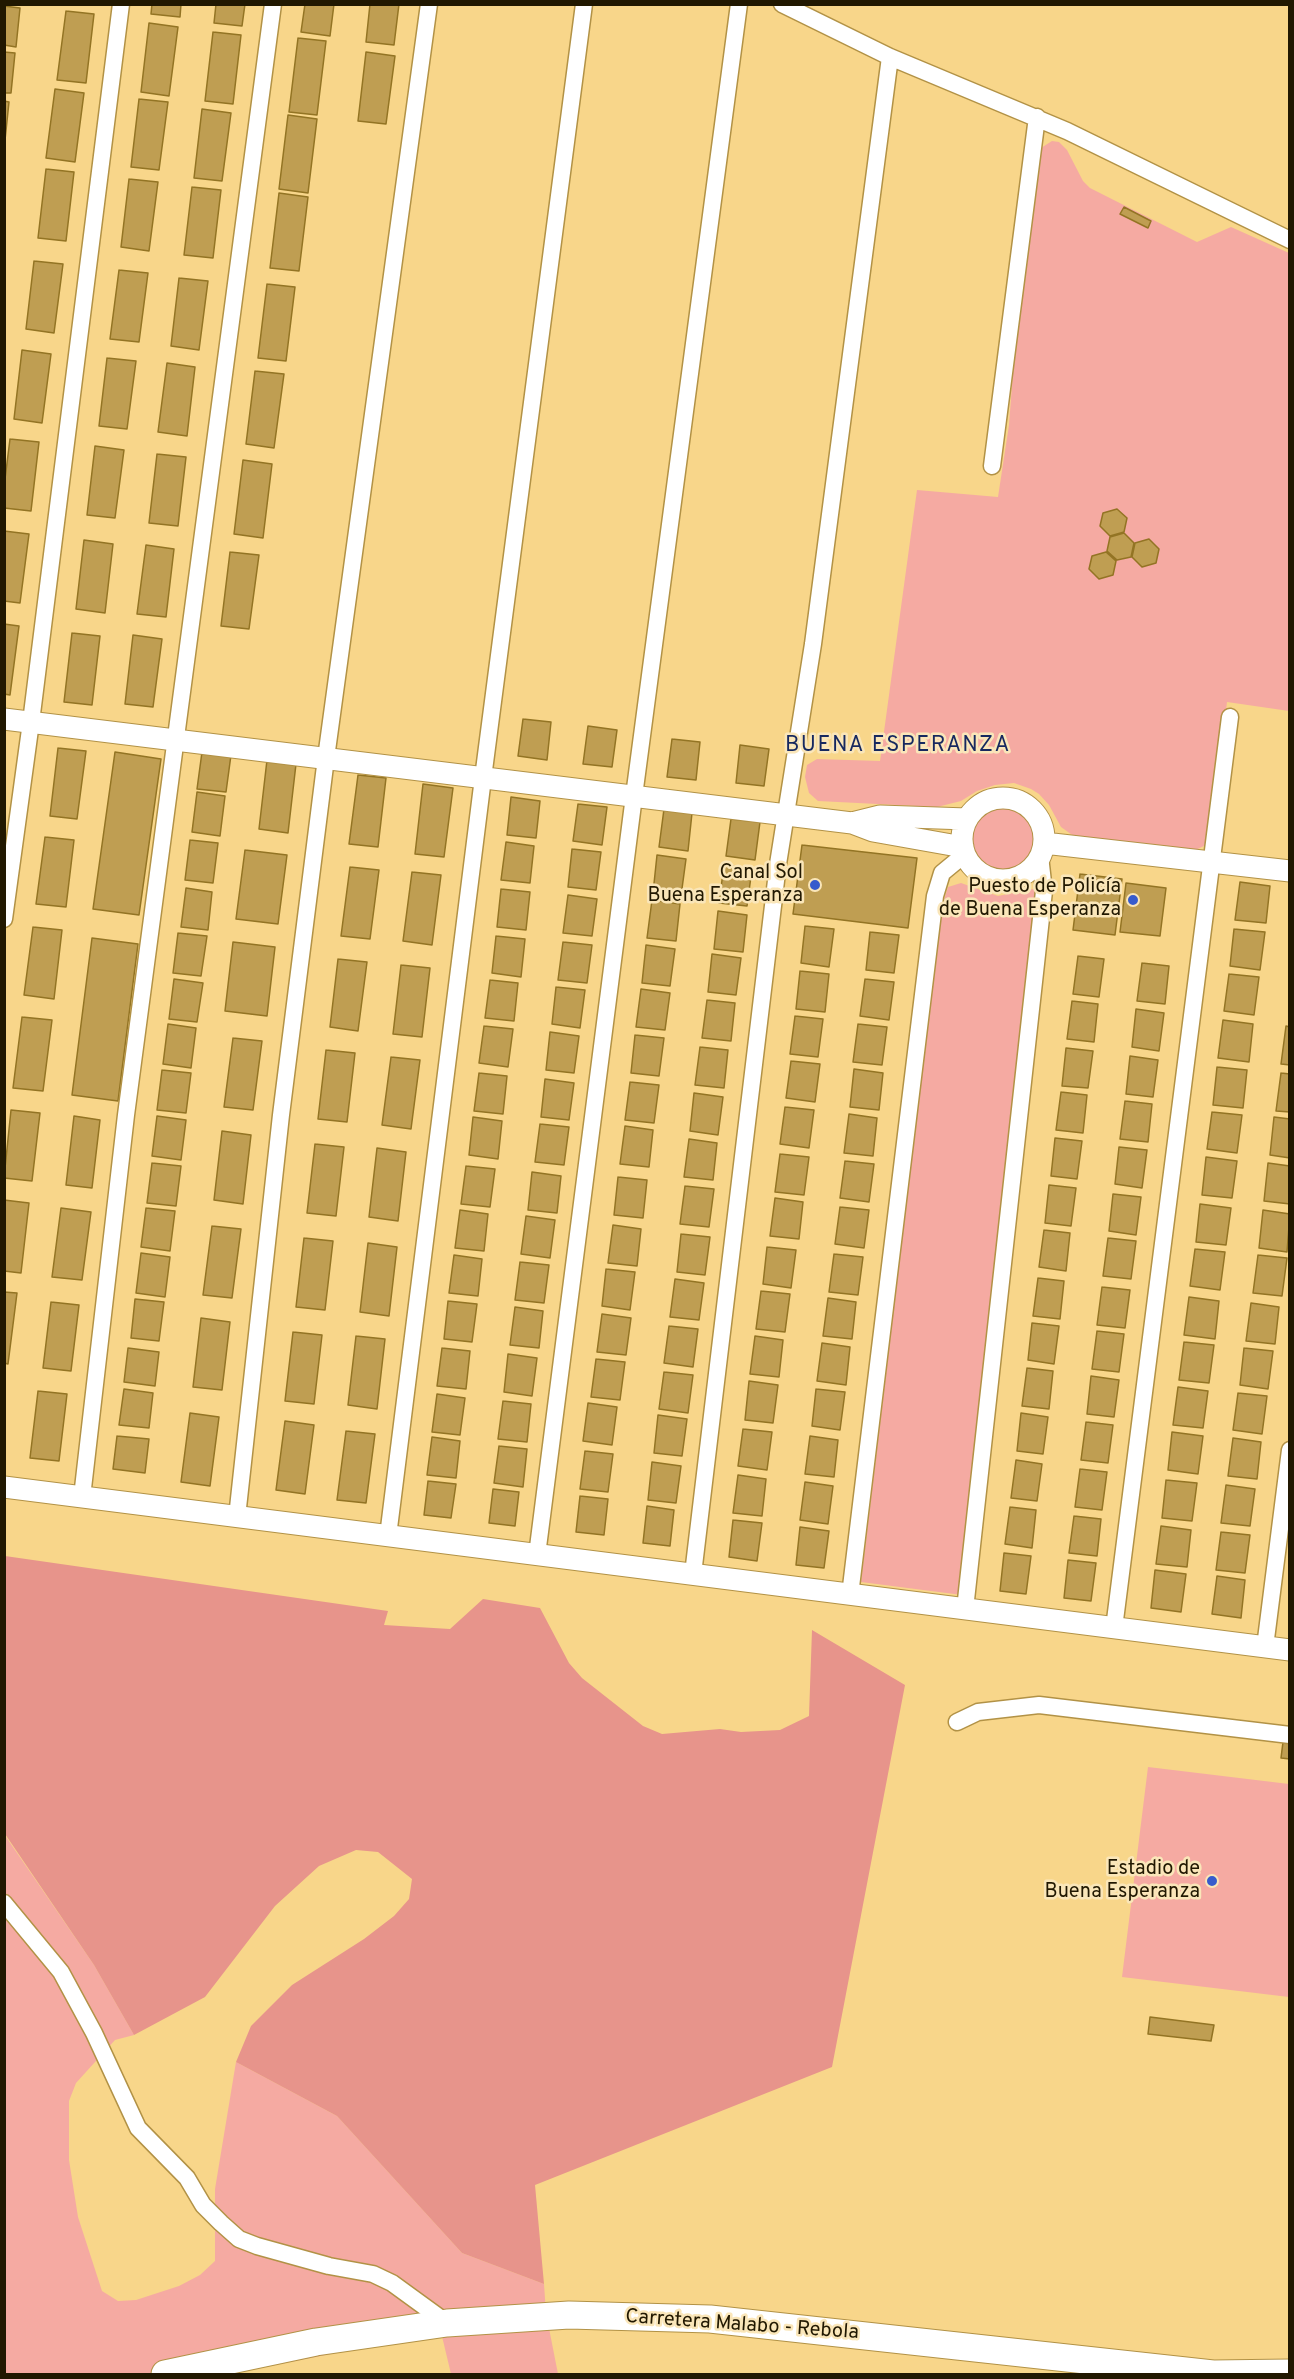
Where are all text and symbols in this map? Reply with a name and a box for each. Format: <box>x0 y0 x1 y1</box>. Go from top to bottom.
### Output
district label: BUENA ESPERANZA <box>785 734 1011 760</box>
place label: Canal Sol Buena Esperanza <box>648 862 803 909</box>
place label: Puesto de Policía de Buena Esperanza <box>939 876 1121 923</box>
marker: Canal Sol Buena Esperanza <box>808 878 822 892</box>
marker: Puesto de Policía de Buena Esperanza <box>1126 893 1140 907</box>
place label: Estadio de Buena Esperanza <box>1045 1858 1200 1905</box>
marker: Estadio de Buena Esperanza <box>1205 1874 1219 1888</box>
street label: Carretera Malabo - Rebola <box>624 2306 860 2346</box>

